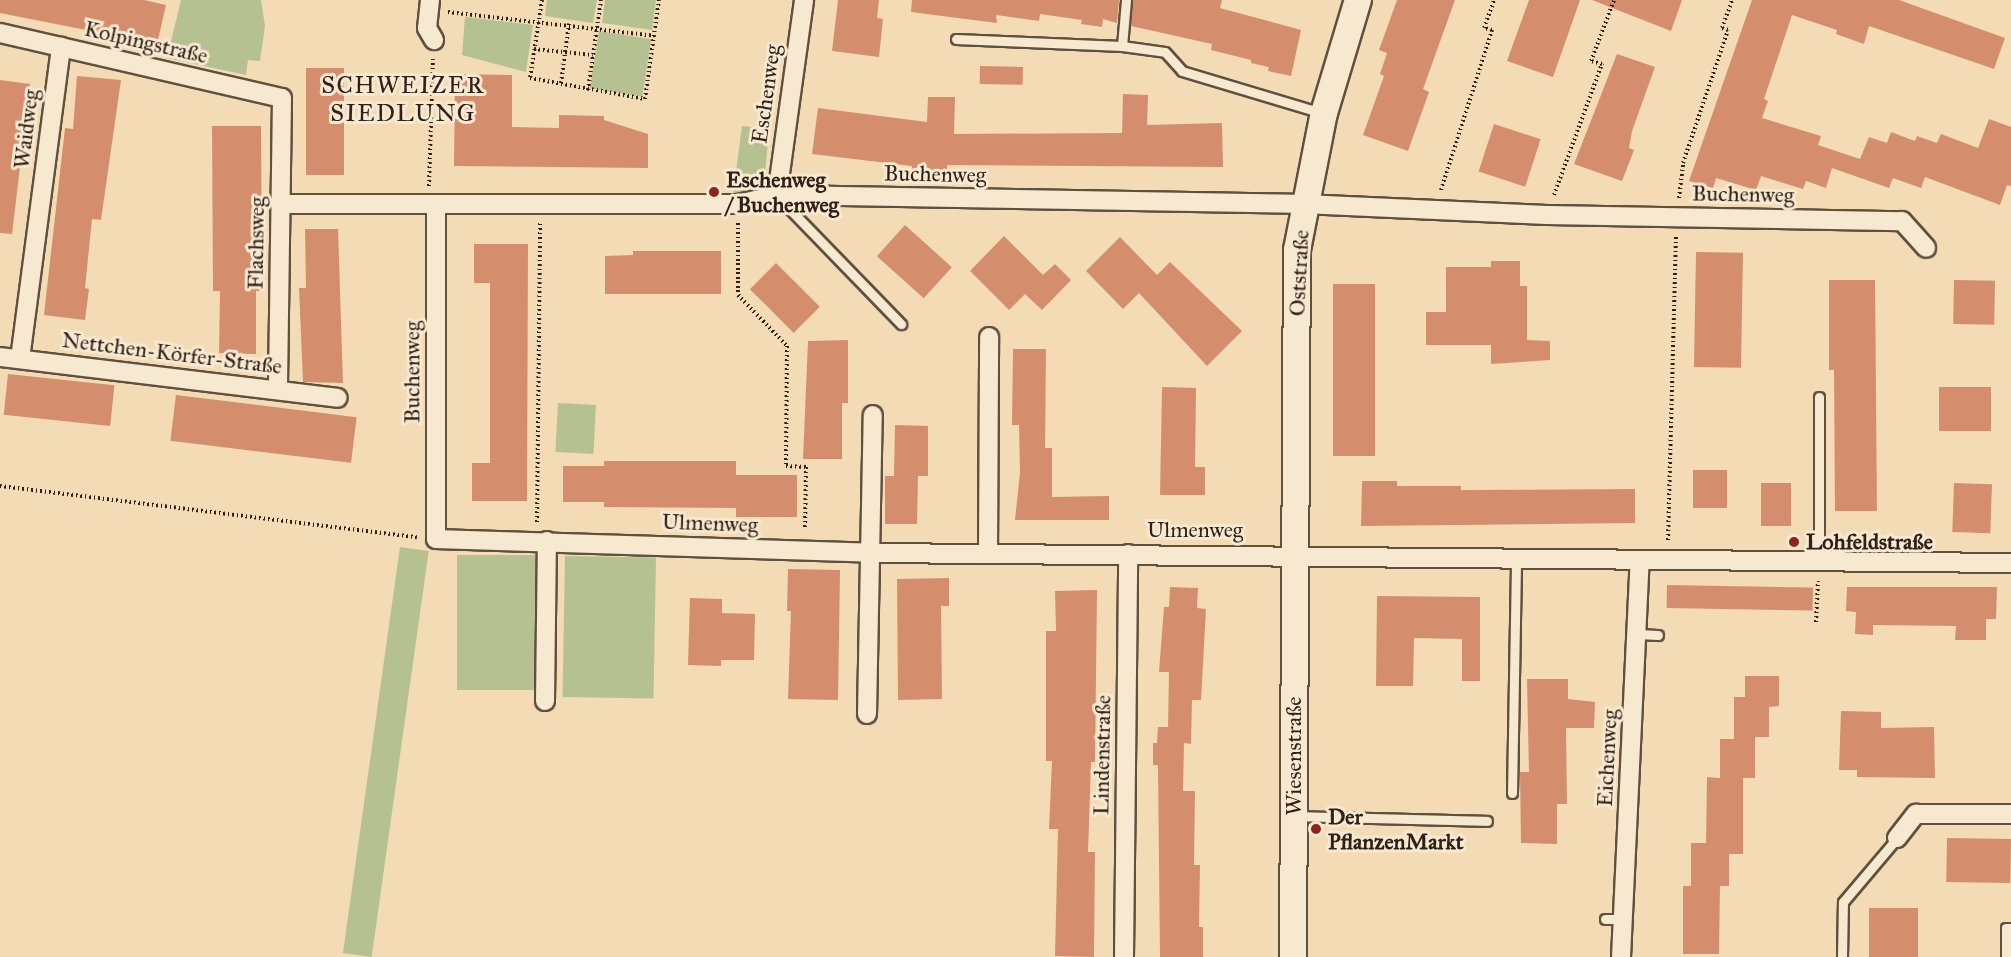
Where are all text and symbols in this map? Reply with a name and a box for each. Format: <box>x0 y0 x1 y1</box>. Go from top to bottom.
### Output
street label: Kolpingstraße <box>82 15 210 69</box>
street label: Eschenweg <box>746 43 786 145</box>
district label: SCHWEIZER SIEDLUNG <box>321 72 485 128</box>
street label: Waidweg <box>8 88 44 170</box>
street label: Buchenweg <box>884 160 986 188</box>
place label: Eschenweg / Buchenweg <box>726 166 839 218</box>
street label: Buchenweg <box>1692 180 1794 208</box>
marker: Eschenweg / Buchenweg <box>707 185 721 199</box>
street label: Flachsweg <box>242 196 270 290</box>
street label: Oststraße <box>1284 229 1314 317</box>
street label: Buchenweg <box>399 321 425 423</box>
street label: Nettchen-Körfer-Straße <box>60 326 284 380</box>
street label: Ulmenweg <box>661 508 759 538</box>
street label: Ulmenweg <box>1147 517 1243 543</box>
place label: Lohfeldstraße <box>1806 529 1933 555</box>
marker: Lohfeldstraße <box>1787 535 1801 549</box>
street label: Lindenstraße <box>1088 695 1116 815</box>
street label: Wiesenstraße <box>1281 696 1307 816</box>
street label: Eichenweg <box>1591 709 1623 807</box>
place label: Der PflanzenMarkt <box>1328 803 1463 854</box>
marker: Der PflanzenMarkt <box>1309 822 1323 836</box>

